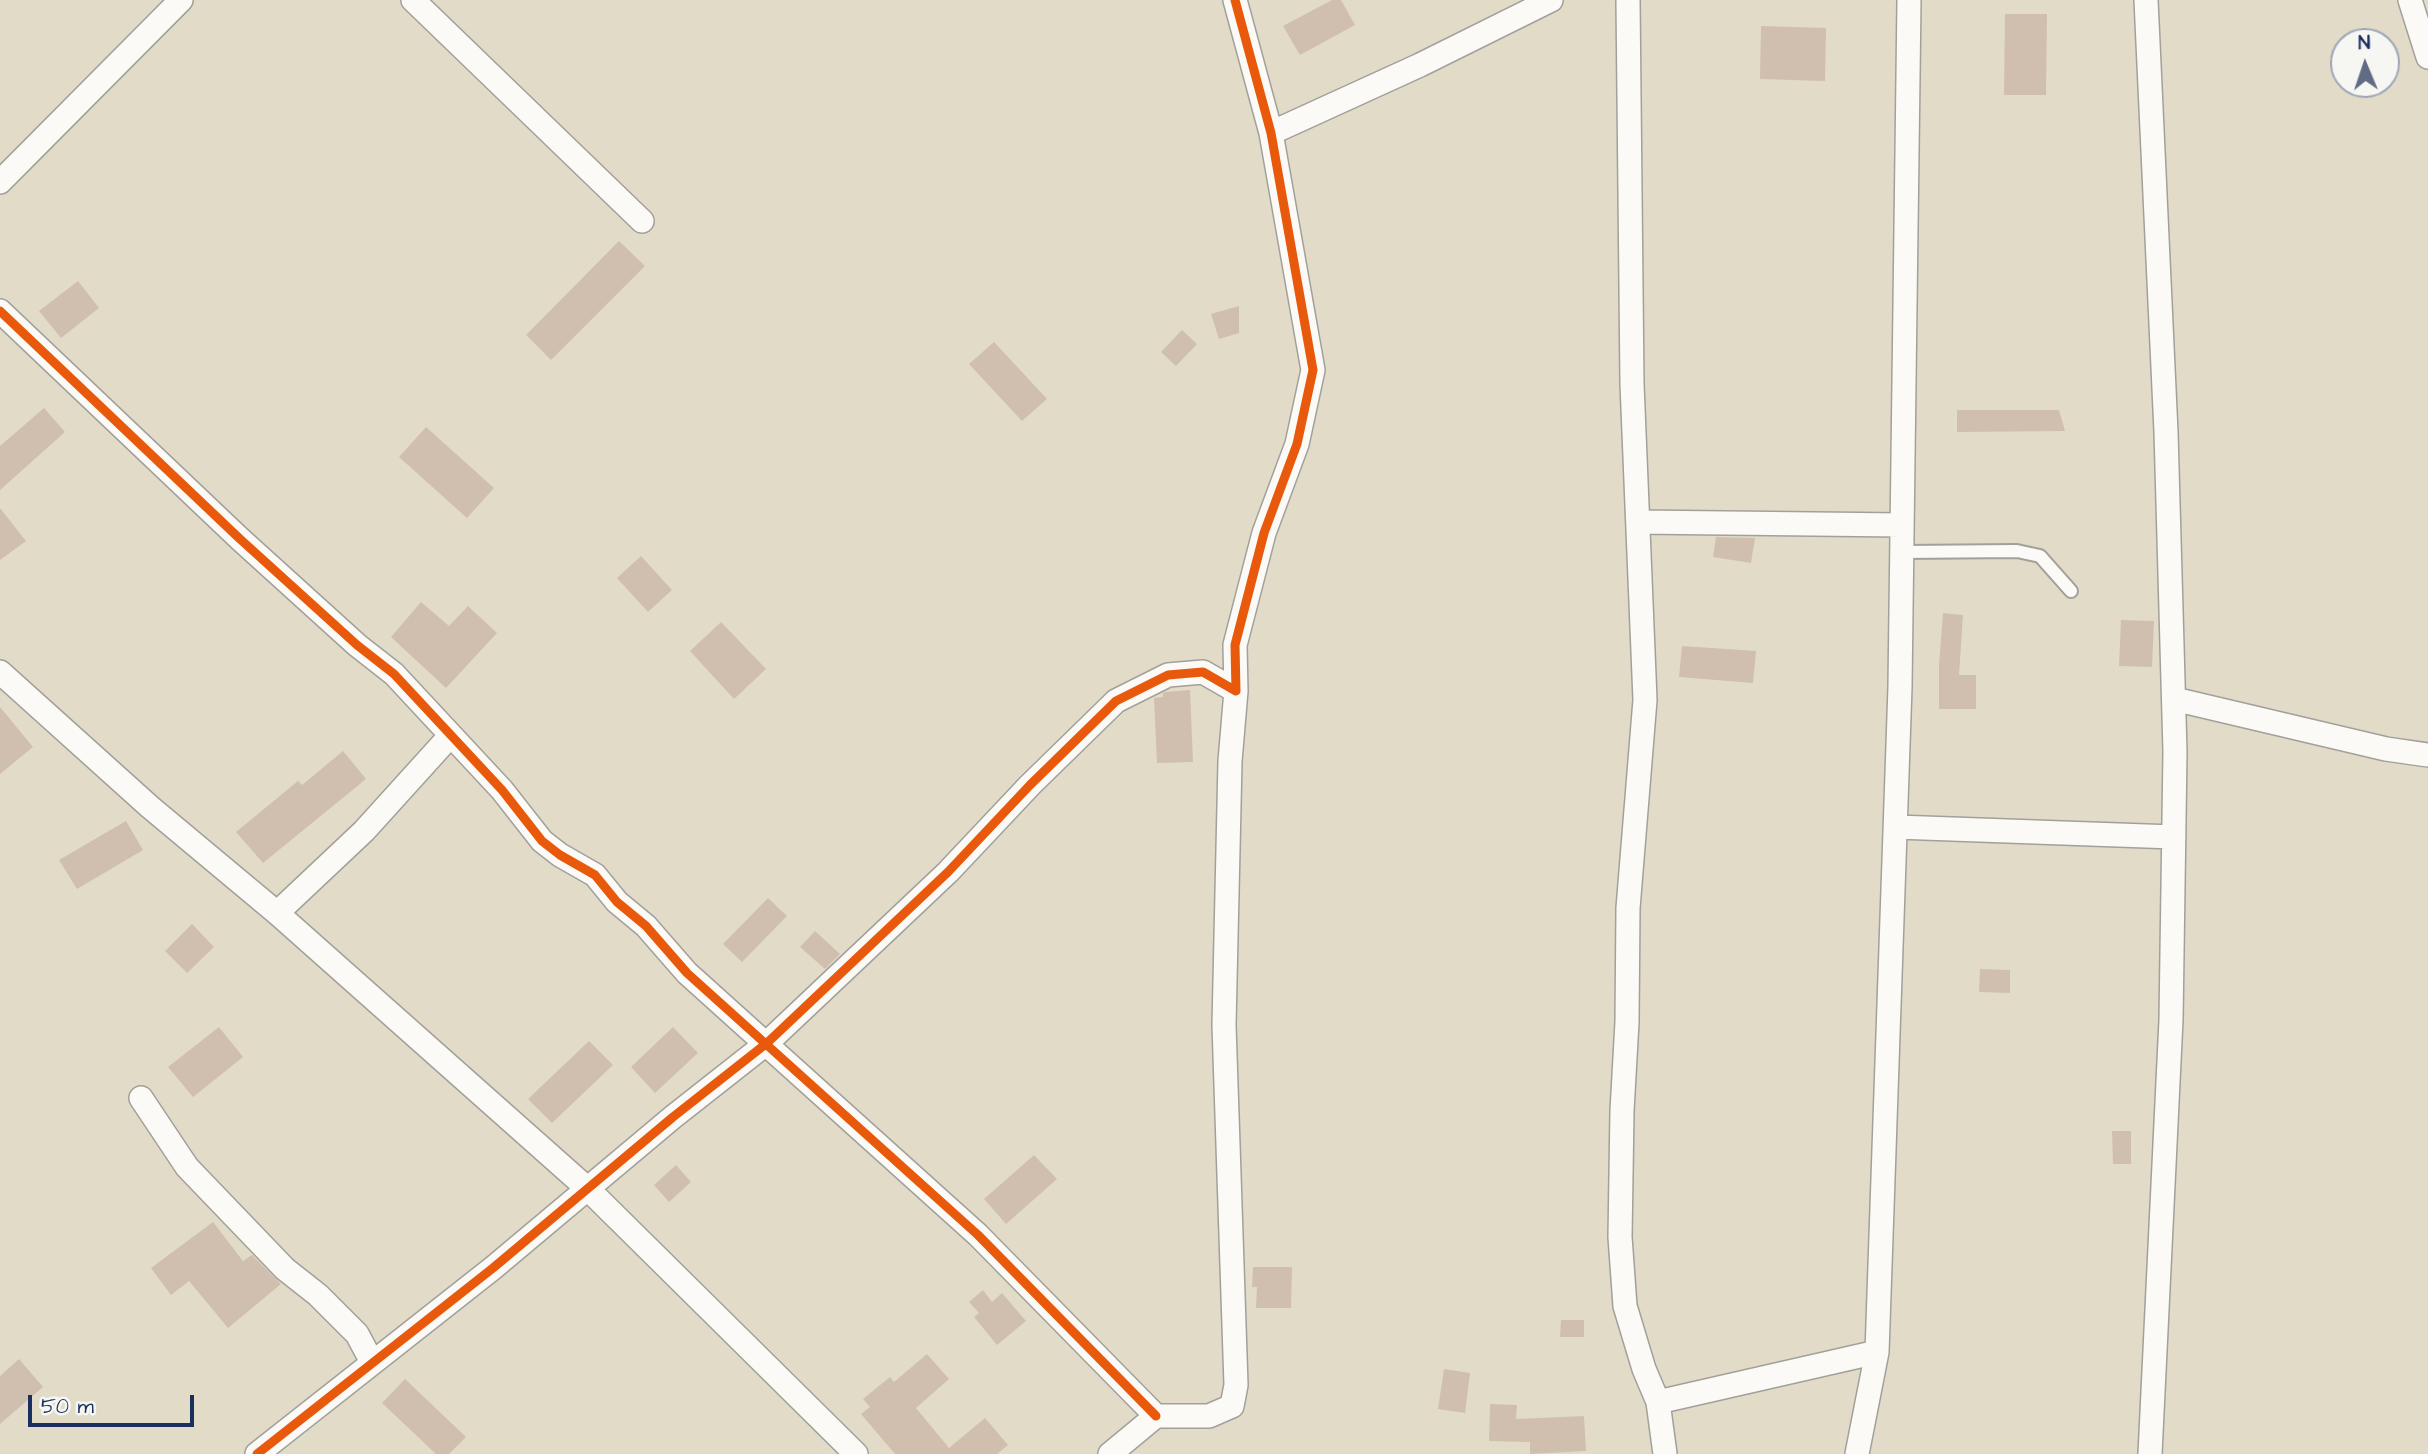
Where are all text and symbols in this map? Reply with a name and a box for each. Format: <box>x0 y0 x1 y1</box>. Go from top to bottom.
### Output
north arrow <box>2330 28 2400 98</box>
text: N <box>2358 30 2371 57</box>
scale bar <box>32 1380 198 1424</box>
text: 50 m <box>41 1392 94 1421</box>

